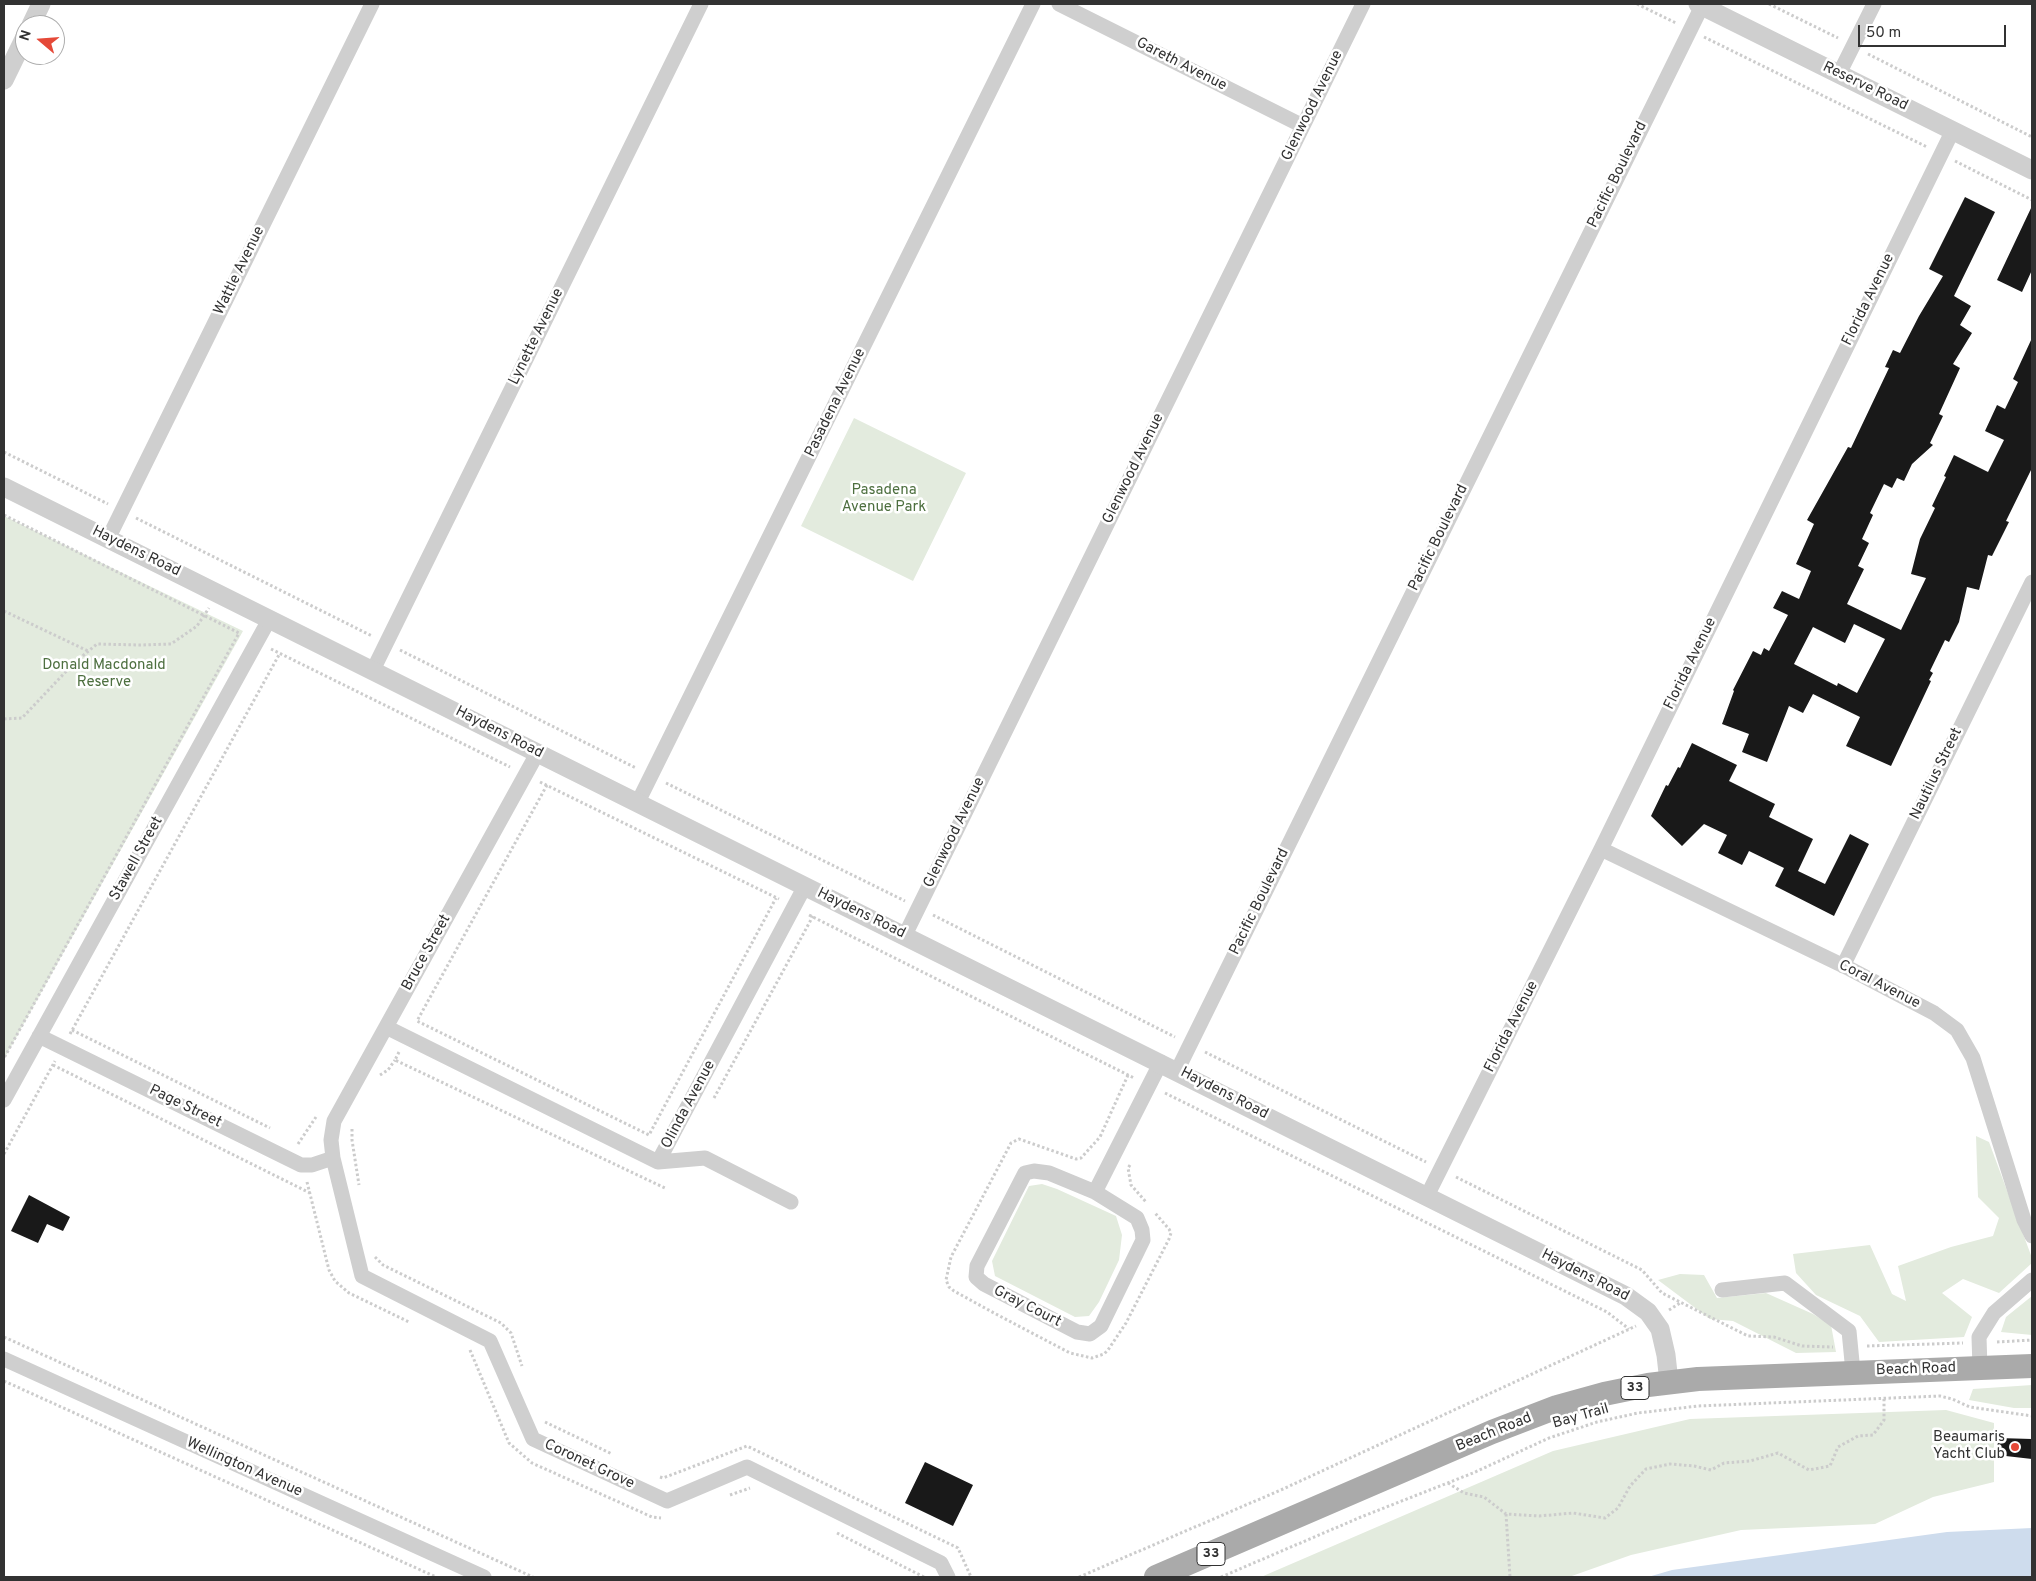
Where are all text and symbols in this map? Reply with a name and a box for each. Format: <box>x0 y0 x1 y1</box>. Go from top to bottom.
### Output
north arrow <box>15 15 65 65</box>
scale bar <box>1861 15 2008 47</box>
text: 50 m <box>1866 24 1901 43</box>
text: N <box>17 28 36 43</box>
street label: Gareth Avenue <box>1133 34 1229 96</box>
street label: Glenwood Avenue <box>1278 48 1348 164</box>
street label: Reserve Road <box>1819 59 1911 115</box>
street label: Pacific Boulevard <box>1584 119 1652 231</box>
street label: Wattle Avenue <box>211 224 269 318</box>
street label: Florida Avenue <box>1839 251 1899 349</box>
street label: Lynette Avenue <box>506 286 568 388</box>
street label: Pasadena Avenue <box>802 346 870 460</box>
street label: Glenwood Avenue <box>1099 411 1169 527</box>
park label: Pasadena Avenue Park <box>842 482 926 517</box>
street label: Pacific Boulevard <box>1405 482 1473 594</box>
street label: Haydens Road <box>89 523 183 581</box>
street label: Florida Avenue <box>1661 615 1721 713</box>
park label: Donald Macdonald Reserve <box>42 657 166 692</box>
street label: Haydens Road <box>452 703 546 763</box>
street label: Nautilus Street <box>1907 725 1967 823</box>
street label: Glenwood Avenue <box>920 775 990 891</box>
street label: Stawell Street <box>106 814 168 904</box>
street label: Pacific Boulevard <box>1226 846 1294 958</box>
street label: Haydens Road <box>814 885 908 943</box>
street label: Bruce Street <box>399 912 455 994</box>
street label: Coral Avenue <box>1835 957 1923 1013</box>
street label: Florida Avenue <box>1481 978 1543 1076</box>
street label: Olinda Avenue <box>658 1058 720 1152</box>
street label: Haydens Road <box>1177 1064 1271 1124</box>
street label: Page Street <box>146 1082 224 1132</box>
street label: Haydens Road <box>1538 1246 1632 1306</box>
street label: Gray Court <box>990 1282 1064 1332</box>
street label: Beach Road <box>1876 1360 1956 1380</box>
road number: 33 <box>1621 1376 1649 1400</box>
street label: Bay Trail <box>1551 1400 1611 1434</box>
street label: Beach Road <box>1453 1410 1535 1456</box>
place label: Beaumaris Yacht Club <box>1933 1429 2005 1464</box>
street label: Wellington Avenue <box>183 1434 305 1502</box>
street label: Coronet Grove <box>541 1436 637 1494</box>
marker: Beaumaris Yacht Club <box>2009 1441 2021 1453</box>
road number: 33 <box>1197 1542 1225 1566</box>

